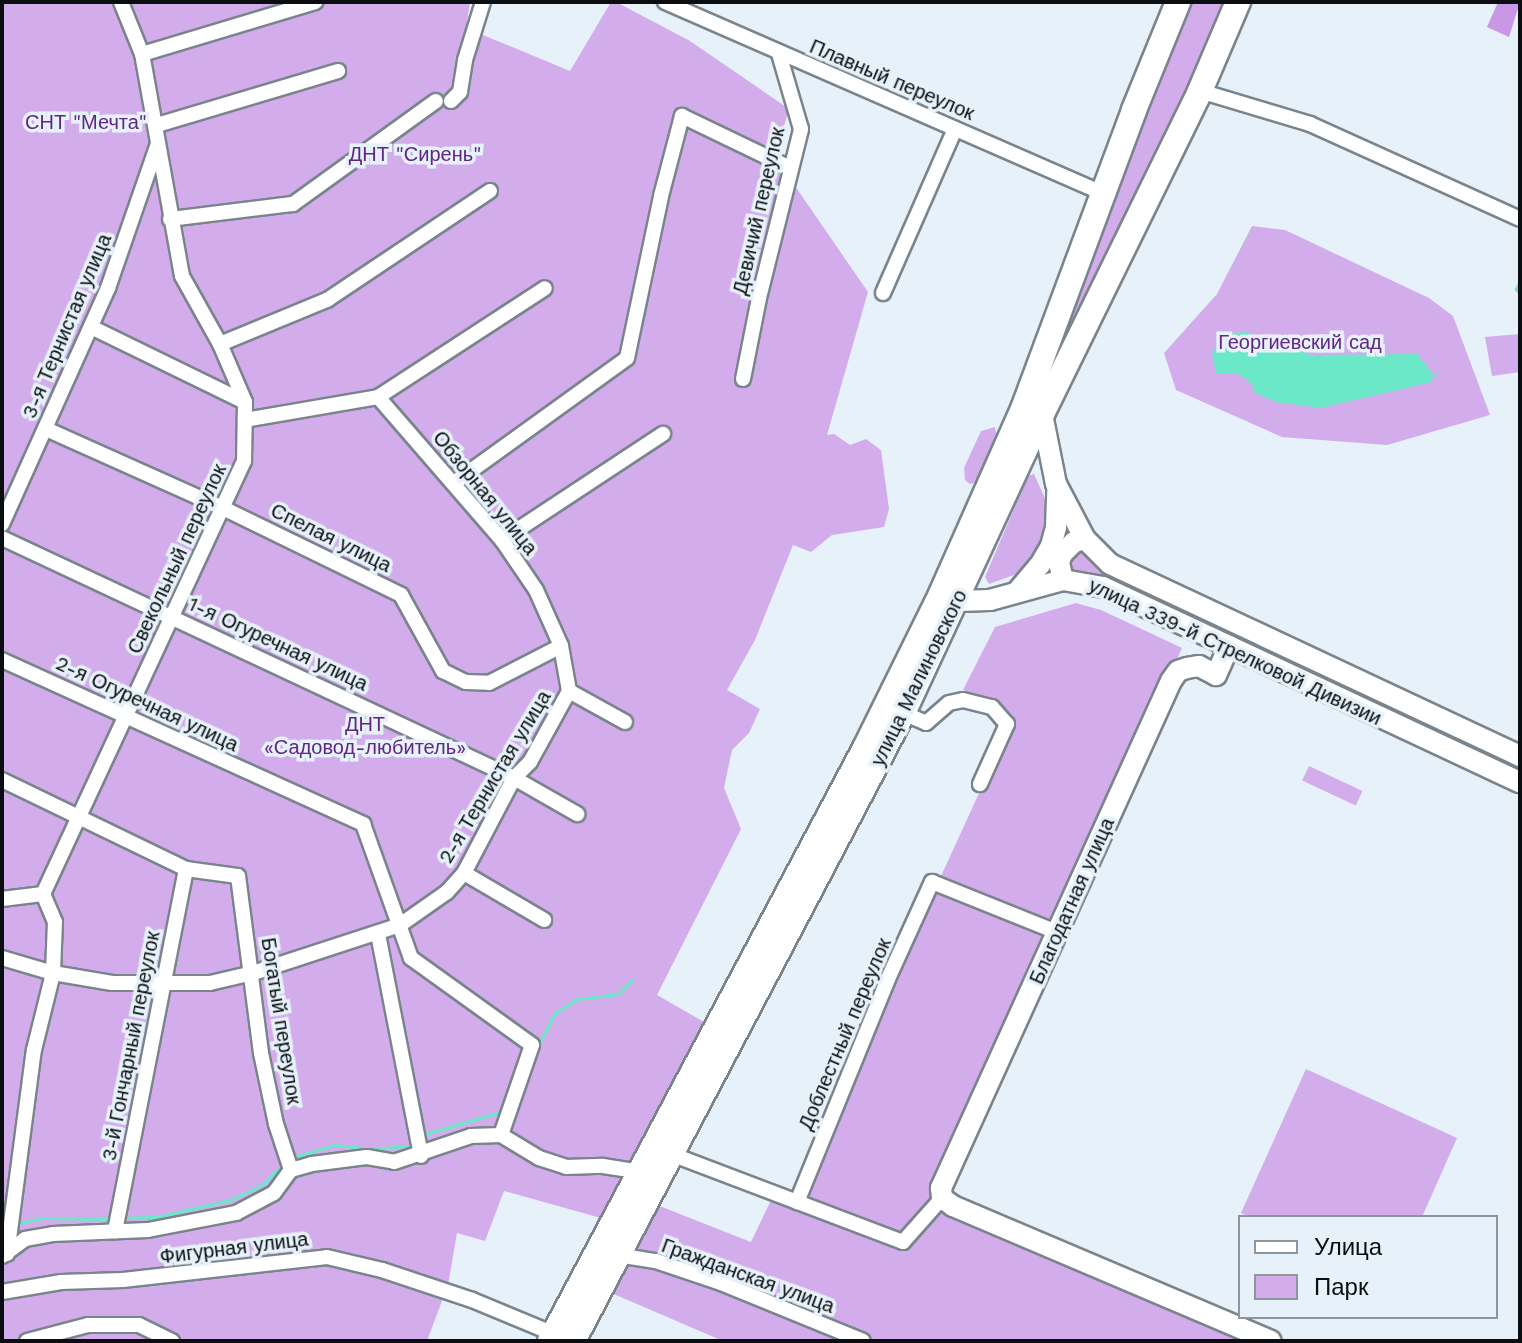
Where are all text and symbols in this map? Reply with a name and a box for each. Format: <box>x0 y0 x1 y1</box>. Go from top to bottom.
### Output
street label: Плавный переулок <box>806 34 978 126</box>
park label: СНТ "Мечта" <box>25 110 147 134</box>
street label: Девичий переулок <box>728 125 790 297</box>
park label: ДНТ "Сирень" <box>349 142 481 166</box>
street label: 3-я Тернистая улица <box>17 230 117 422</box>
park label: Георгиевский сад <box>1218 330 1382 354</box>
street label: Обзорная улица <box>428 426 542 560</box>
street label: Свекольный переулок <box>123 460 231 658</box>
street label: Спелая улица <box>267 498 395 578</box>
street label: улица 339-й Стрелковой Дивизии <box>1085 573 1385 731</box>
street label: улица Малиновского <box>866 586 972 770</box>
street label: 1-я Огуречная улица <box>185 592 371 696</box>
street label: 2-я Огуречная улица <box>52 651 242 757</box>
street label: 2-я Тернистая улица <box>434 686 556 868</box>
park label: ДНТ «Садовод-любитель» <box>264 712 466 759</box>
street label: Благодатная улица <box>1025 814 1119 988</box>
street label: 3-й Гончарный переулок <box>97 929 165 1163</box>
street label: Доблестный переулок <box>794 934 896 1134</box>
street label: Богатый переулок <box>256 936 306 1106</box>
legend <box>1238 1215 1498 1319</box>
street label: Фигурная улица <box>158 1227 310 1269</box>
text: Улица <box>1314 1233 1382 1261</box>
street label: Гражданская улица <box>658 1234 838 1318</box>
text: Парк <box>1314 1273 1368 1301</box>

